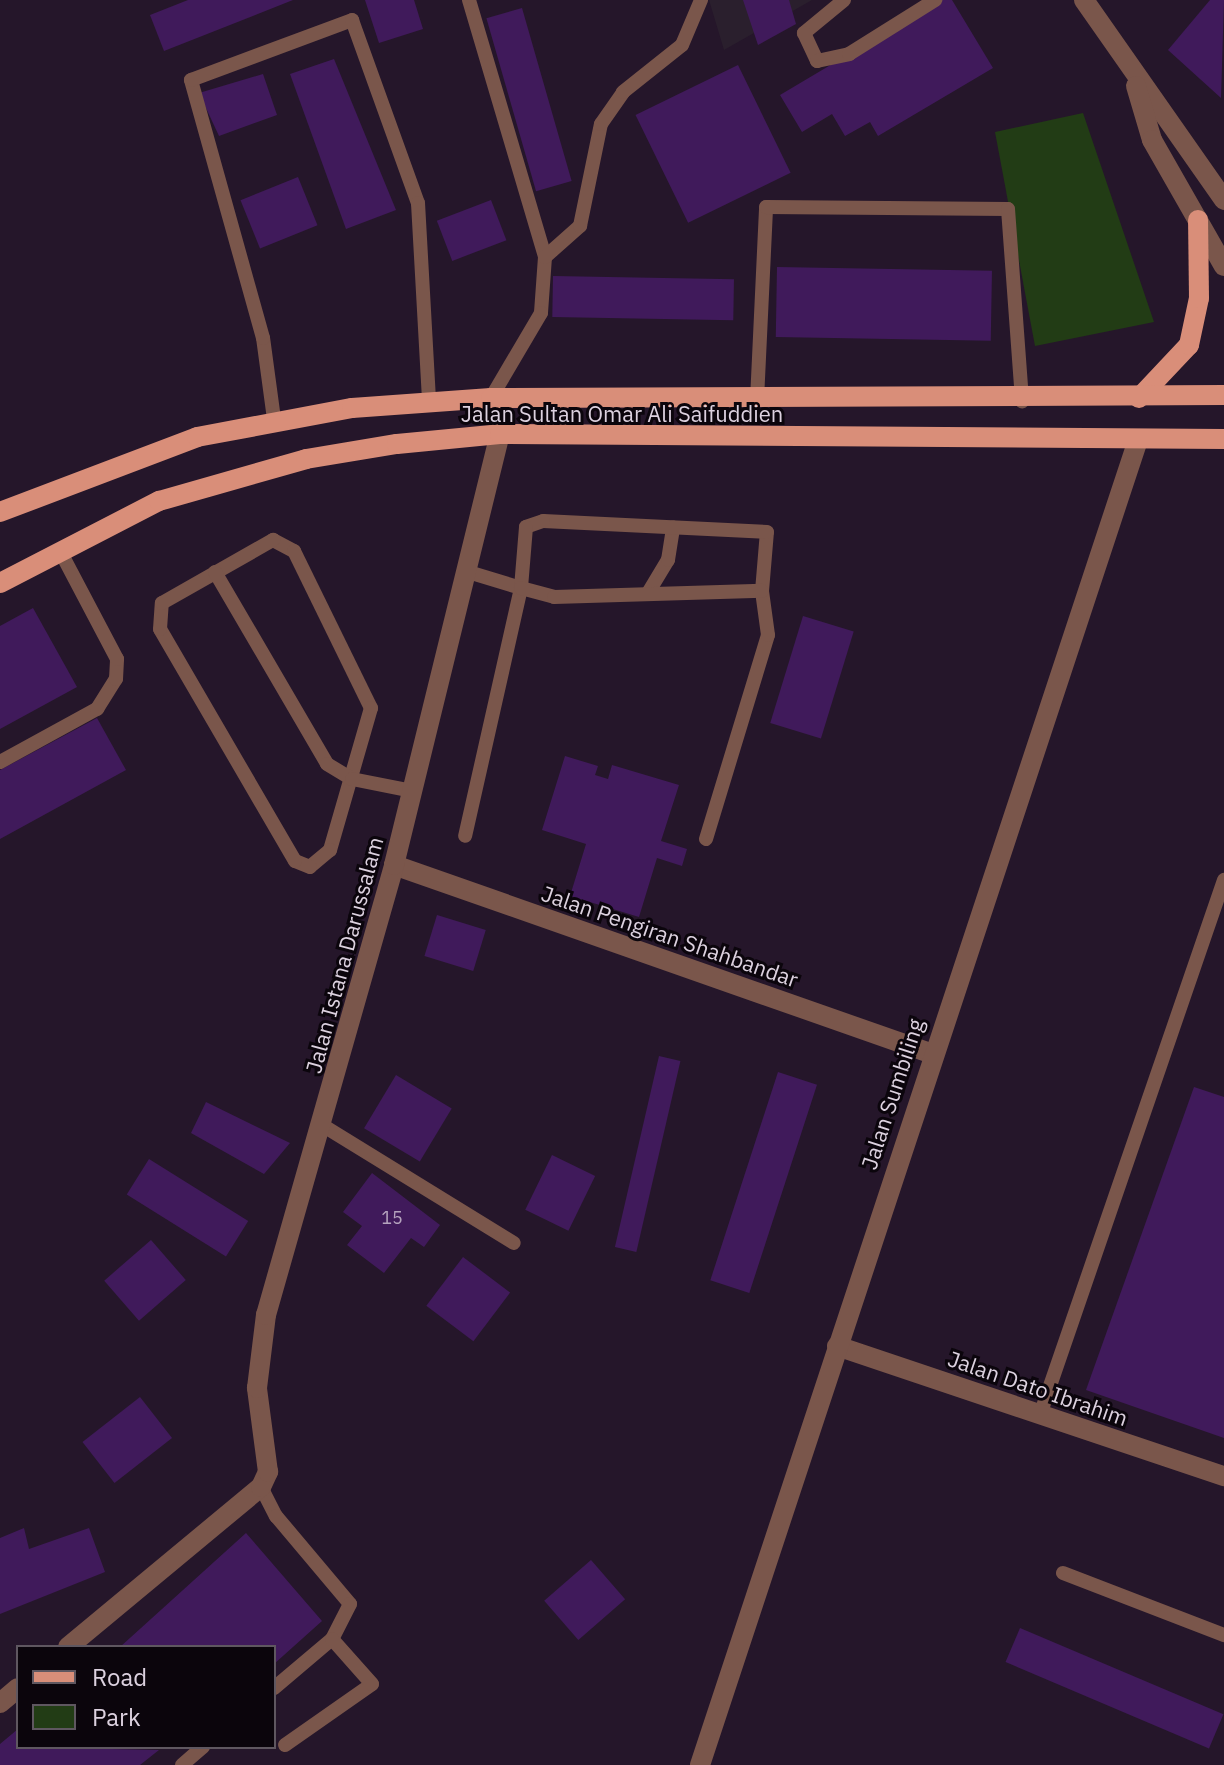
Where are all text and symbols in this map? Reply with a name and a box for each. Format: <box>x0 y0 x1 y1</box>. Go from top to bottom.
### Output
street label: Jalan Sultan Omar Ali Saifuddien <box>461 401 783 427</box>
street label: Jalan Istana Darussalam <box>300 834 388 1076</box>
street label: Jalan Pengiran Shahbandar <box>538 880 802 992</box>
street label: Jalan Sumbiling <box>855 1015 929 1173</box>
house number: 15 <box>381 1207 403 1229</box>
street label: Jalan Dato Ibrahim <box>945 1345 1131 1431</box>
legend <box>16 1645 276 1749</box>
text: Road <box>92 1661 147 1693</box>
text: Park <box>92 1701 141 1733</box>

